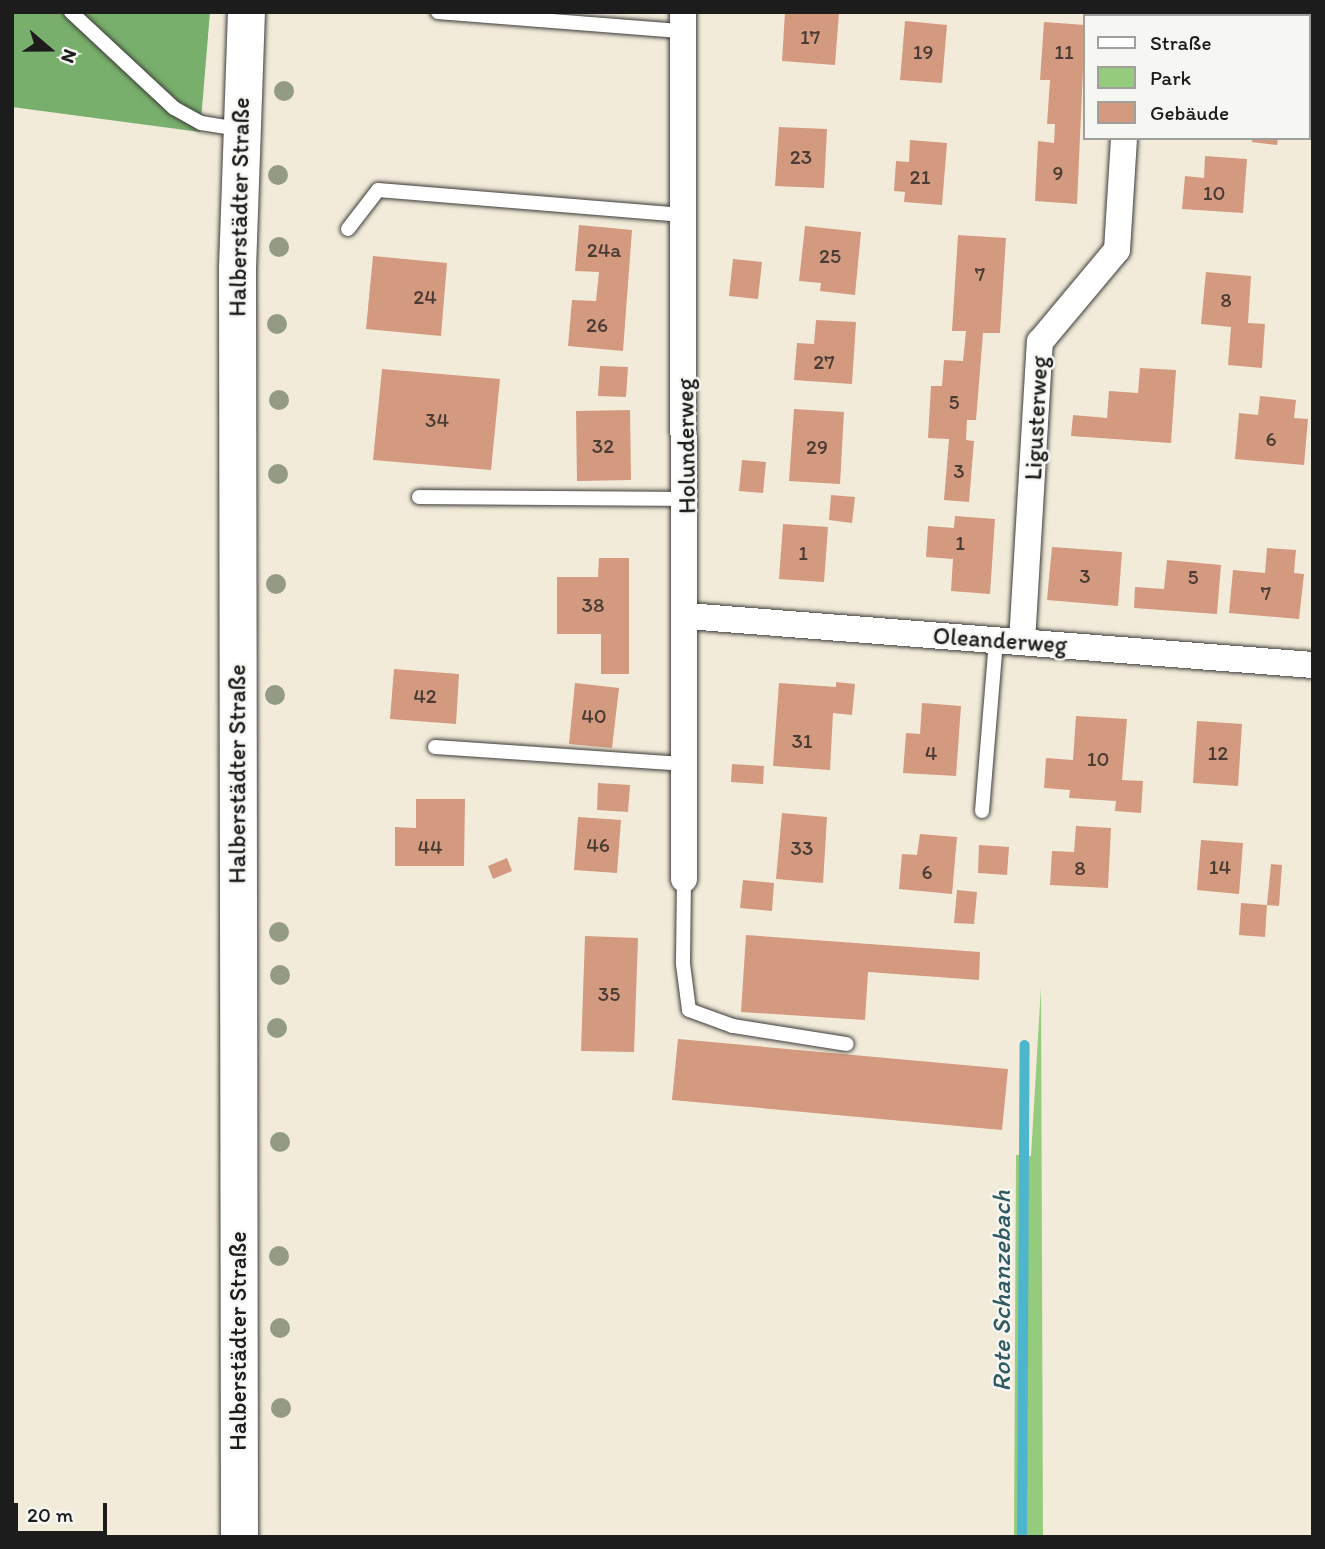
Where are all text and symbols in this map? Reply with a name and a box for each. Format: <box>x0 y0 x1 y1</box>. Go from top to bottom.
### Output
north arrow <box>14 14 84 84</box>
legend <box>1084 14 1311 140</box>
house number: 17 <box>800 24 820 50</box>
text: Straße <box>1150 30 1211 55</box>
house number: 19 <box>913 39 933 65</box>
house number: 11 <box>1054 39 1074 65</box>
text: N <box>56 46 82 66</box>
text: Park <box>1150 65 1191 90</box>
street label: Halberstädter Straße <box>223 97 255 317</box>
text: Gebäude <box>1150 100 1229 125</box>
house number: 23 <box>790 144 812 170</box>
house number: 9 <box>1053 160 1063 186</box>
house number: 21 <box>910 164 930 190</box>
house number: 10 <box>1203 180 1225 206</box>
house number: 24a <box>587 237 621 263</box>
house number: 25 <box>819 243 841 269</box>
house number: 7 <box>975 261 985 287</box>
house number: 24 <box>413 284 437 310</box>
house number: 8 <box>1220 287 1232 313</box>
house number: 26 <box>586 312 608 338</box>
house number: 27 <box>813 349 835 375</box>
street label: Ligusterweg <box>1018 355 1054 481</box>
street label: Holunderweg <box>670 378 702 514</box>
house number: 5 <box>948 389 960 415</box>
house number: 34 <box>425 407 449 433</box>
house number: 6 <box>1265 426 1277 452</box>
house number: 32 <box>592 433 614 459</box>
house number: 29 <box>806 434 828 460</box>
house number: 3 <box>953 458 965 484</box>
house number: 1 <box>955 530 965 556</box>
house number: 1 <box>798 540 808 566</box>
house number: 3 <box>1079 563 1091 589</box>
house number: 5 <box>1187 564 1199 590</box>
house number: 7 <box>1261 580 1271 606</box>
house number: 38 <box>582 592 604 618</box>
street label: Oleanderweg <box>932 621 1068 659</box>
street label: Halberstädter Straße <box>223 664 251 884</box>
house number: 42 <box>413 683 437 709</box>
house number: 40 <box>581 703 607 729</box>
house number: 31 <box>791 728 813 754</box>
house number: 4 <box>925 740 937 766</box>
house number: 12 <box>1208 740 1228 766</box>
house number: 10 <box>1087 746 1109 772</box>
house number: 46 <box>586 832 610 858</box>
house number: 44 <box>417 834 443 860</box>
house number: 33 <box>791 835 813 861</box>
house number: 14 <box>1209 854 1231 880</box>
house number: 8 <box>1074 855 1086 881</box>
house number: 6 <box>921 859 933 885</box>
house number: 35 <box>598 981 620 1007</box>
water label: Rote Schanzebach <box>986 1190 1018 1392</box>
street label: Halberstädter Straße <box>224 1231 252 1451</box>
scale bar <box>18 1490 110 1534</box>
text: 20 m <box>27 1502 73 1527</box>

